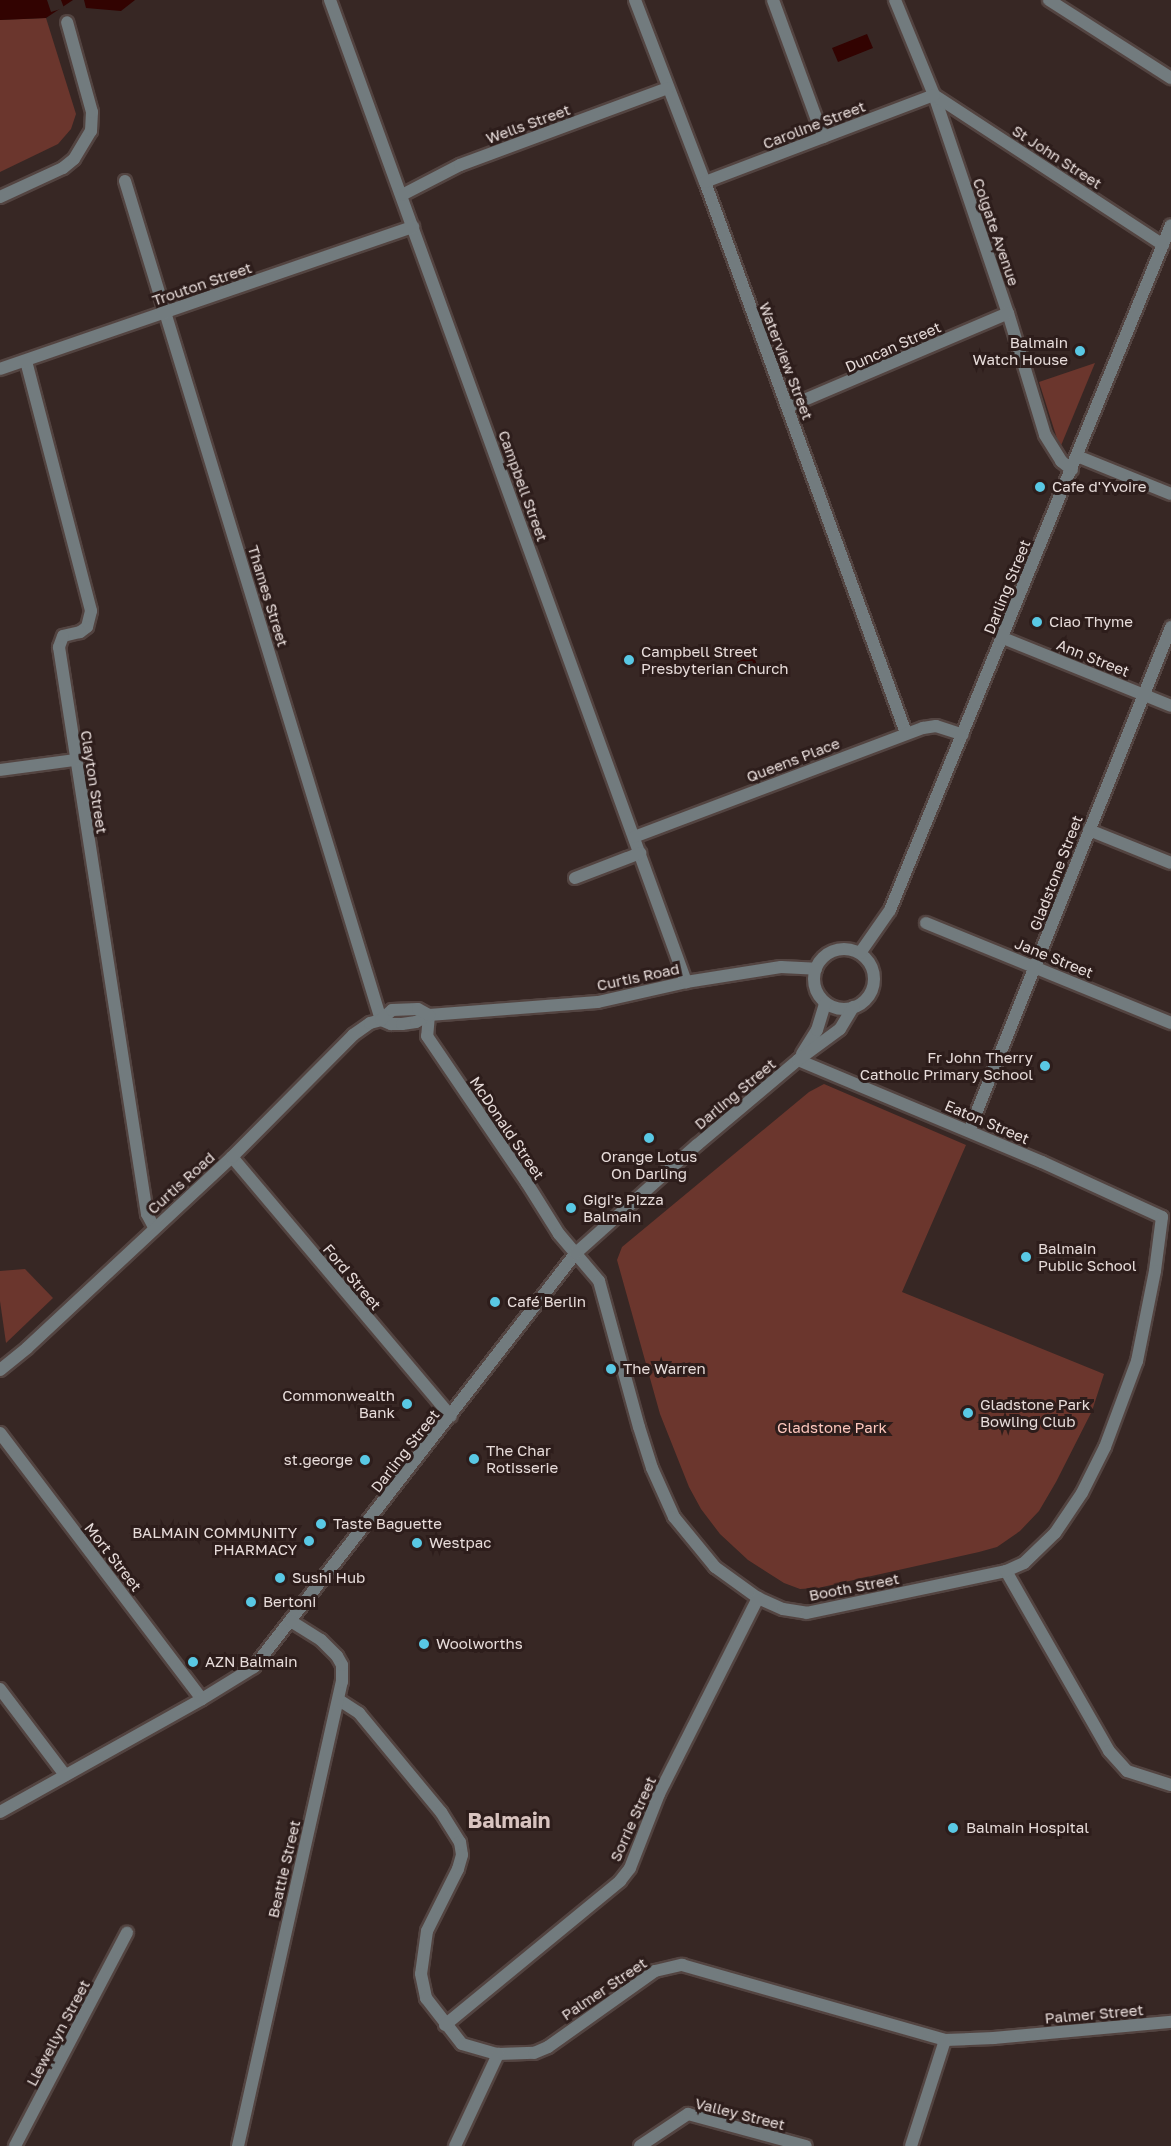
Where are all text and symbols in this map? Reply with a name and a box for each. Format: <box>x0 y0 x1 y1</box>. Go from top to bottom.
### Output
street label: Caroline Street <box>760 97 868 153</box>
street label: Wells Street <box>483 100 573 148</box>
street label: St John Street <box>1009 121 1105 193</box>
street label: Colgate Avenue <box>969 176 1023 288</box>
street label: Trouton Street <box>150 259 254 309</box>
street label: Waterview Street <box>755 300 817 422</box>
street label: Duncan Street <box>842 318 944 376</box>
place label: Balmain Watch House <box>973 333 1068 368</box>
marker: Balmain Watch House <box>1073 344 1087 358</box>
street label: Campbell Street <box>495 428 551 544</box>
place label: Cafe d'Yvoire <box>1052 478 1146 496</box>
marker: Cafe d'Yvoire <box>1033 480 1047 494</box>
street label: Darling Street <box>980 537 1034 637</box>
street label: Thames Street <box>244 543 292 649</box>
place label: Ciao Thyme <box>1049 613 1133 631</box>
marker: Ciao Thyme <box>1030 615 1044 629</box>
street label: Ann Street <box>1054 635 1132 681</box>
place label: Campbell Street Presbyterian Church <box>641 642 789 677</box>
marker: Campbell Street Presbyterian Church <box>622 653 636 667</box>
street label: Clayton Street <box>77 729 111 835</box>
street label: Queens Place <box>744 734 842 786</box>
street label: Gladstone Street <box>1026 813 1086 933</box>
street label: Jane Street <box>1012 934 1096 982</box>
street label: Curtis Road <box>595 959 681 995</box>
place label: Fr John Therry Catholic Primary School <box>860 1048 1033 1083</box>
street label: Darling Street <box>691 1055 779 1133</box>
marker: Fr John Therry Catholic Primary School <box>1038 1059 1052 1073</box>
street label: McDonald Street <box>466 1073 548 1183</box>
street label: Eaton Street <box>942 1096 1032 1148</box>
marker: Orange Lotus On Darling <box>642 1131 656 1145</box>
place label: Orange Lotus On Darling <box>601 1147 697 1182</box>
street label: Curtis Road <box>144 1148 218 1218</box>
place label: Gigi's Pizza Balmain <box>583 1190 664 1225</box>
marker: Gigi's Pizza Balmain <box>564 1201 578 1215</box>
place label: Balmain Public School <box>1038 1239 1137 1274</box>
street label: Ford Street <box>319 1240 385 1314</box>
marker: Balmain Public School <box>1019 1250 1033 1264</box>
place label: Café Berlin <box>507 1293 586 1311</box>
marker: Café Berlin <box>488 1295 502 1309</box>
place label: The Warren <box>623 1360 706 1378</box>
marker: The Warren <box>604 1362 618 1376</box>
place label: Commonwealth Bank <box>282 1386 395 1421</box>
place label: Gladstone Park Bowling Club <box>980 1395 1090 1430</box>
marker: Commonwealth Bank <box>400 1397 414 1411</box>
street label: Darling Street <box>367 1406 443 1496</box>
marker: Gladstone Park Bowling Club <box>961 1406 975 1420</box>
park label: Gladstone Park <box>777 1419 887 1437</box>
place label: The Char Rotisserie <box>486 1441 558 1476</box>
place label: st.george <box>284 1451 353 1469</box>
marker: The Char Rotisserie <box>467 1452 481 1466</box>
marker: st.george <box>358 1453 372 1467</box>
place label: Taste Baguette <box>333 1515 442 1533</box>
marker: Taste Baguette <box>314 1517 328 1531</box>
street label: Mort Street <box>81 1519 145 1595</box>
place label: BALMAIN COMMUNITY PHARMACY <box>132 1523 297 1558</box>
marker: BALMAIN COMMUNITY PHARMACY <box>302 1534 316 1548</box>
place label: Westpac <box>429 1534 491 1552</box>
marker: Westpac <box>410 1536 424 1550</box>
place label: Sushi Hub <box>292 1569 365 1587</box>
street label: Booth Street <box>807 1569 901 1605</box>
marker: Sushi Hub <box>273 1571 287 1585</box>
place label: Bertoni <box>263 1593 316 1611</box>
marker: Bertoni <box>244 1595 258 1609</box>
place label: Woolworths <box>436 1635 523 1653</box>
marker: Woolworths <box>417 1637 431 1651</box>
place label: AZN Balmain <box>205 1653 298 1671</box>
marker: AZN Balmain <box>186 1655 200 1669</box>
street label: Sorrie Street <box>606 1774 660 1864</box>
district label: Balmain <box>467 1807 551 1833</box>
street label: Beattie Street <box>264 1818 304 1920</box>
marker: Balmain Hospital <box>944 1819 962 1837</box>
place label: Balmain Hospital <box>966 1819 1089 1837</box>
street label: Palmer Street <box>558 1954 650 2024</box>
street label: Llewellyn Street <box>23 1977 93 2089</box>
street label: Palmer Street <box>1044 2001 1144 2027</box>
street label: Valley Street <box>693 2094 787 2134</box>

